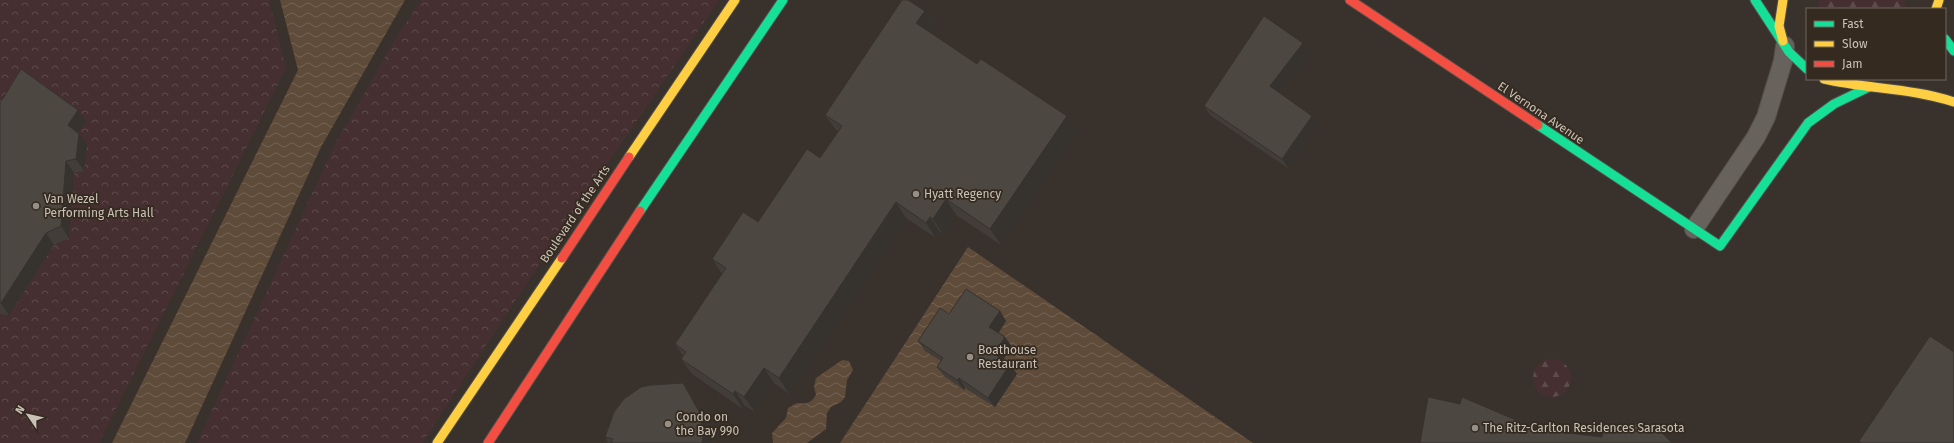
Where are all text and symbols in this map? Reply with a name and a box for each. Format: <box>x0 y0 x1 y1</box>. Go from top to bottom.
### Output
legend <box>1806 8 1946 80</box>
text: Fast <box>1842 17 1864 31</box>
text: Slow <box>1842 37 1868 51</box>
text: Jam <box>1842 57 1862 71</box>
street label: El Vernona Avenue <box>1495 79 1587 147</box>
street label: Boulevard of the Arts <box>537 162 613 266</box>
place label: Hyatt Regency <box>924 187 1001 201</box>
marker: Hyatt Regency <box>911 189 921 199</box>
place label: Van Wezel Performing Arts Hall <box>44 192 154 220</box>
marker: Van Wezel Performing Arts Hall <box>31 201 41 211</box>
place label: Boathouse Restaurant <box>978 343 1038 371</box>
marker: Boathouse Restaurant <box>965 352 975 362</box>
north arrow <box>8 395 48 435</box>
text: N <box>13 403 28 416</box>
place label: Condo on the Bay 990 <box>676 410 739 438</box>
marker: Condo on the Bay 990 <box>663 419 673 429</box>
place label: The Ritz-Carlton Residences Sarasota <box>1483 421 1685 435</box>
marker: The Ritz-Carlton Residences Sarasota <box>1470 423 1480 433</box>

